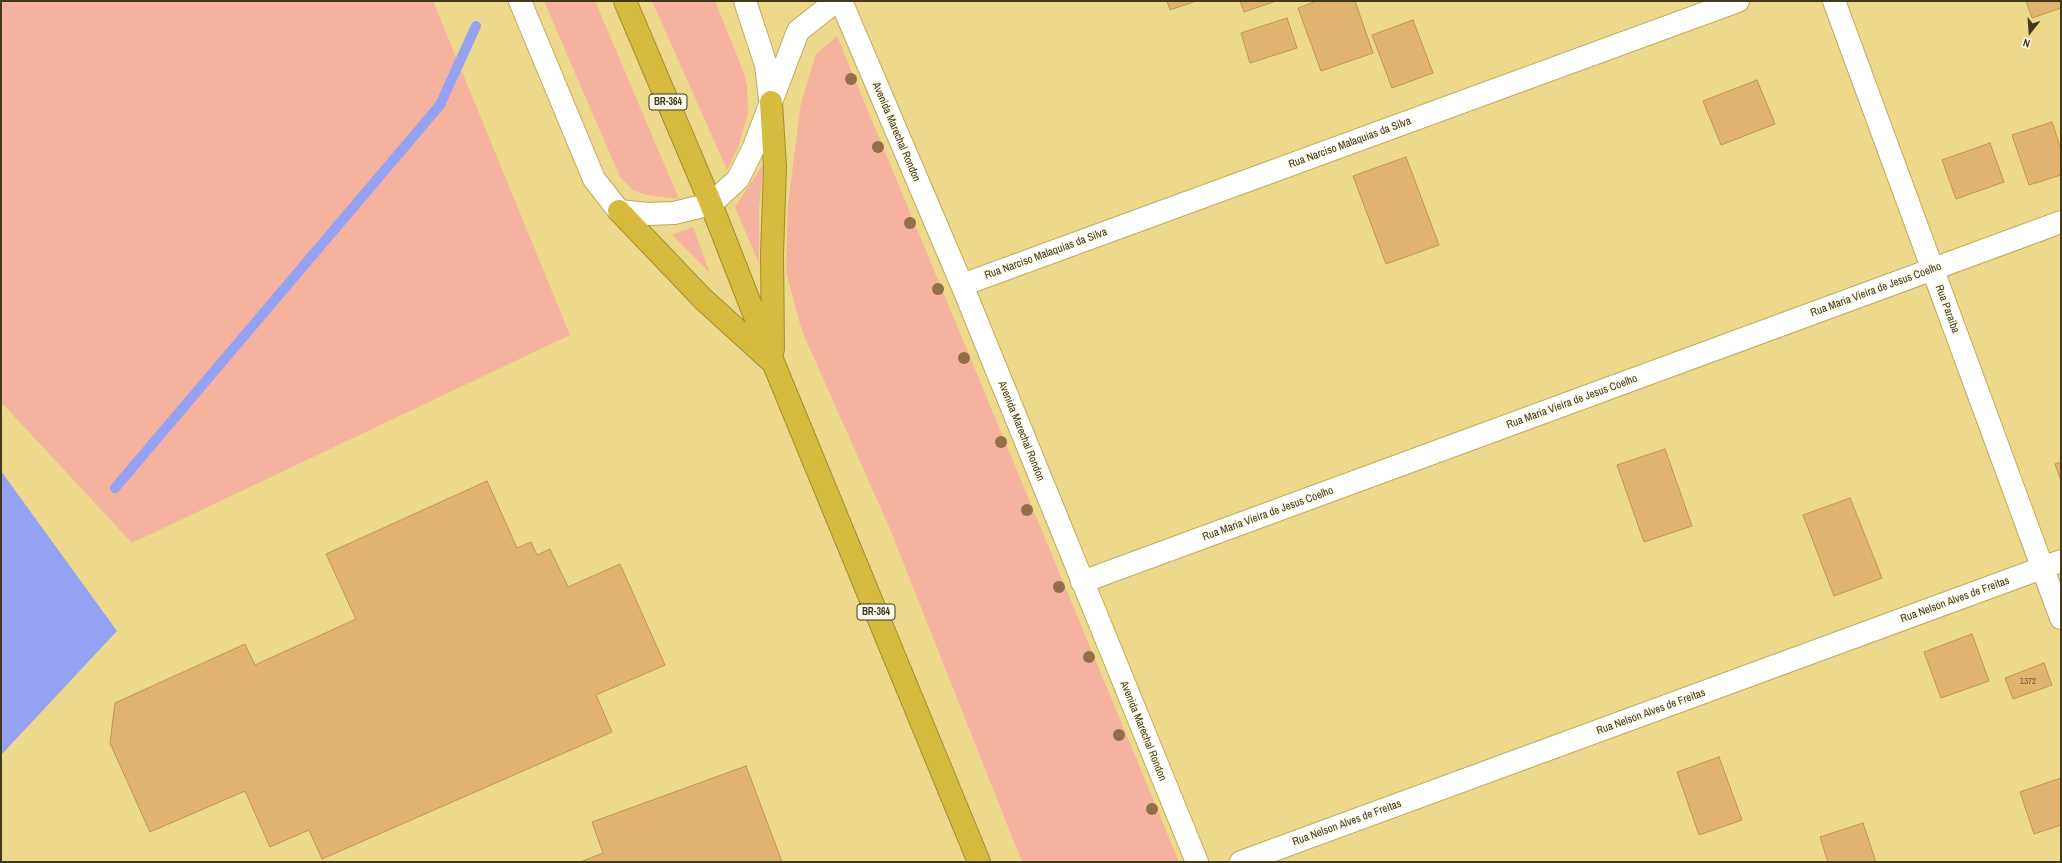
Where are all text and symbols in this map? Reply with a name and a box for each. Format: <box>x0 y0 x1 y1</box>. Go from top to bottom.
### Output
north arrow <box>2010 12 2050 52</box>
text: N <box>2021 36 2032 51</box>
street label: Avenida Marechal Rondon <box>869 80 923 184</box>
road number: BR-364 <box>649 94 687 110</box>
street label: Rua Narciso Malaquias da Silva <box>1287 115 1413 171</box>
street label: Rua Narciso Malaquias da Silva <box>983 226 1109 282</box>
street label: Rua Maria Vieira de Jesus Coelho <box>1809 260 1943 320</box>
street label: Rua Paraíba <box>1932 283 1962 335</box>
street label: Rua Maria Vieira de Jesus Coelho <box>1505 372 1639 432</box>
street label: Avenida Marechal Rondon <box>995 379 1047 483</box>
street label: Rua Maria Vieira de Jesus Coelho <box>1201 484 1335 544</box>
street label: Rua Nelson Alves de Freitas <box>1899 574 2011 626</box>
road number: BR-364 <box>857 604 895 620</box>
house number: 1372 <box>2020 677 2036 687</box>
street label: Avenida Marechal Rondon <box>1117 679 1169 783</box>
street label: Rua Nelson Alves de Freitas <box>1595 686 1707 738</box>
street label: Rua Nelson Alves de Freitas <box>1291 797 1403 849</box>

